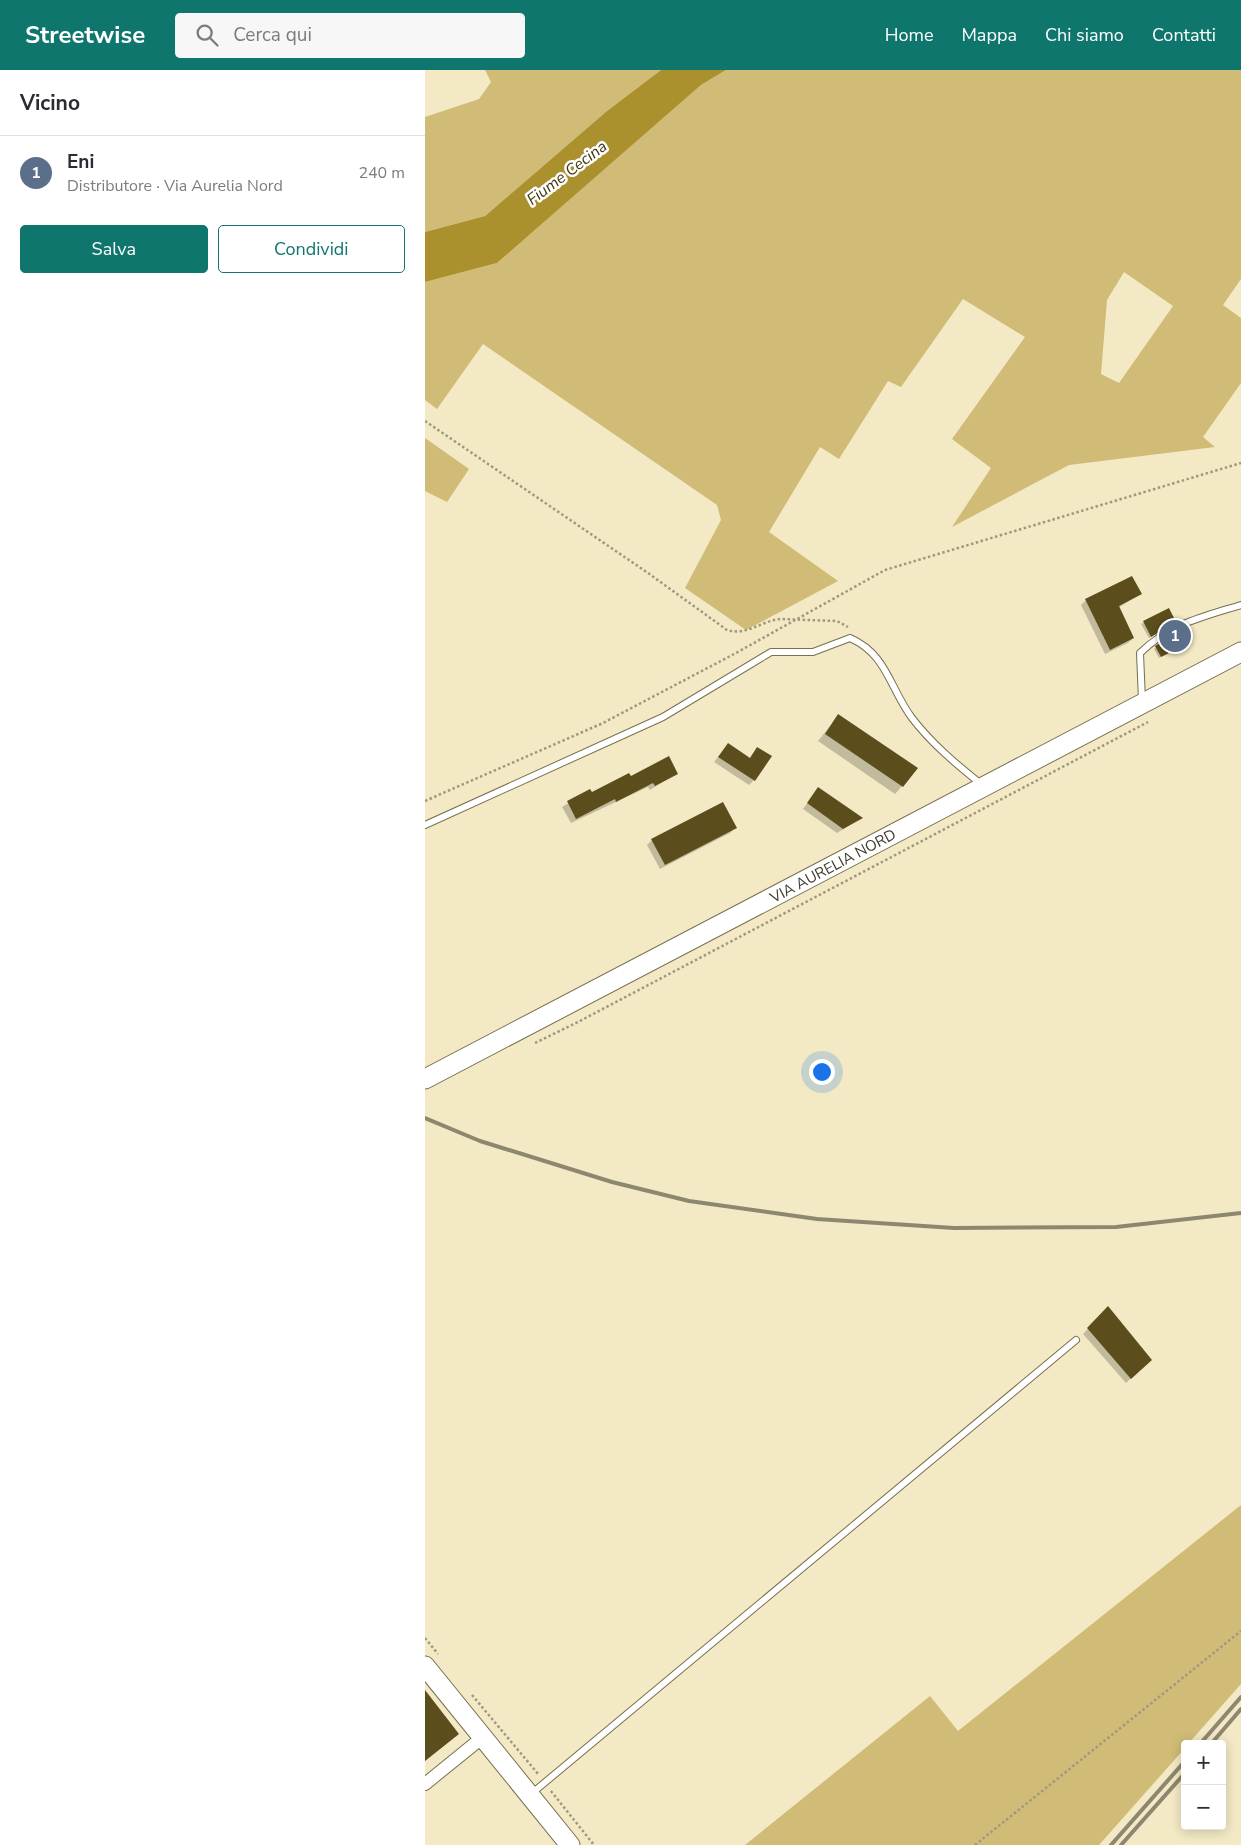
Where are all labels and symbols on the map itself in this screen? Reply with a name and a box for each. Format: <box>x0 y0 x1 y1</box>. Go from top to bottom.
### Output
water label: Fiume Cecina <box>522 136 612 210</box>
pin: 1 <box>1159 617 1191 655</box>
street label: VIA AURELIA NORD <box>766 824 900 908</box>
your location <box>809 1059 835 1085</box>

